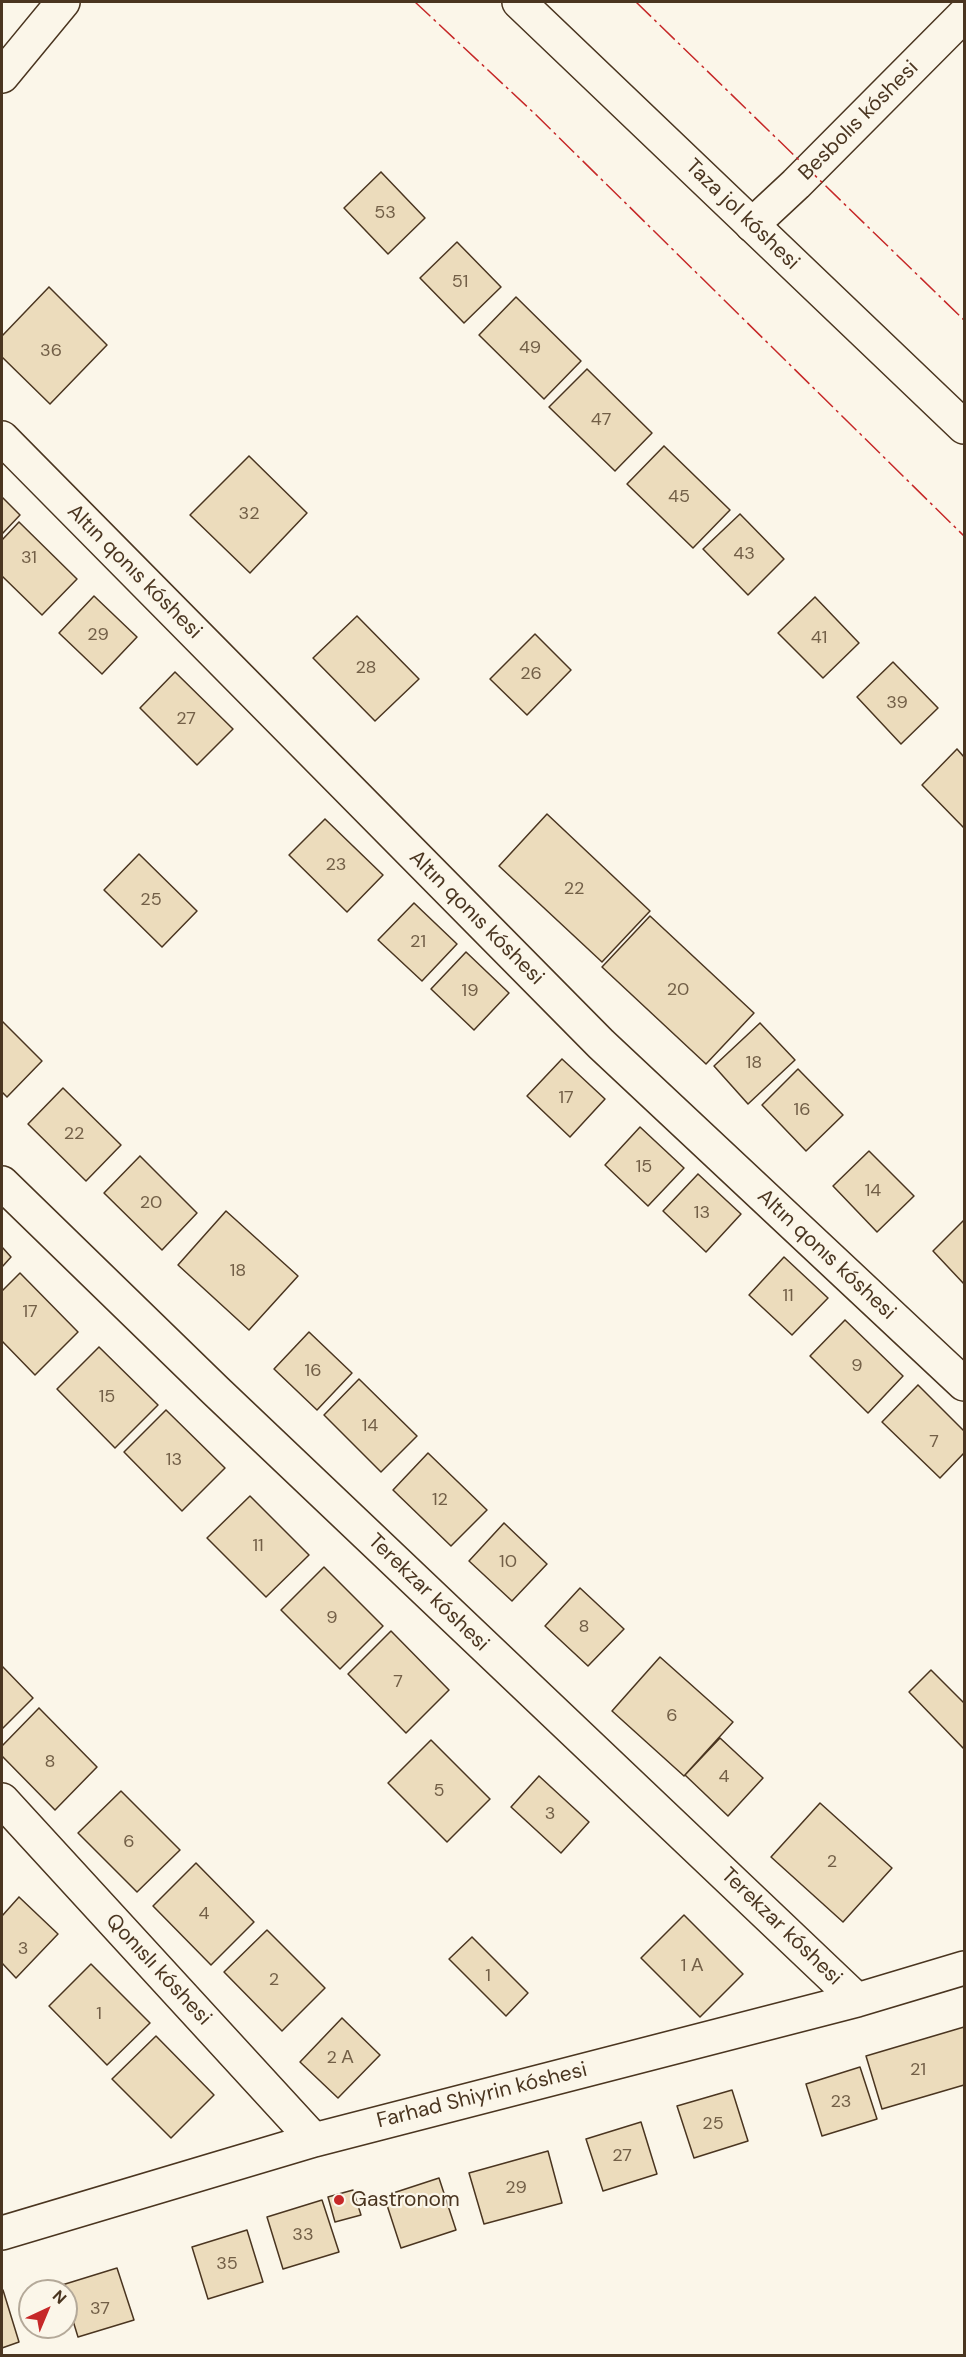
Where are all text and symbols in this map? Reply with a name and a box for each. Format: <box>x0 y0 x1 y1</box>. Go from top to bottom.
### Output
street label: Besbolıs kóshesi <box>794 56 924 186</box>
street label: Taza jol kóshesi <box>680 154 804 276</box>
house number: 53 <box>374 202 396 224</box>
house number: 51 <box>452 271 468 293</box>
house number: 49 <box>519 337 541 359</box>
house number: 36 <box>40 340 62 362</box>
house number: 47 <box>591 409 611 431</box>
house number: 45 <box>668 486 690 508</box>
street label: Altın qonıs kóshesi <box>61 499 207 645</box>
house number: 32 <box>238 503 260 525</box>
house number: 43 <box>733 543 755 565</box>
house number: 31 <box>21 547 37 569</box>
house number: 29 <box>87 624 109 646</box>
house number: 41 <box>811 627 827 649</box>
house number: 28 <box>355 657 377 679</box>
house number: 26 <box>520 663 542 685</box>
house number: 39 <box>886 692 908 714</box>
house number: 27 <box>176 708 196 730</box>
street label: Altın qonıs kóshesi <box>403 845 549 991</box>
house number: 23 <box>325 854 347 876</box>
house number: 22 <box>564 878 584 900</box>
house number: 25 <box>140 889 162 911</box>
house number: 21 <box>410 931 426 953</box>
house number: 20 <box>667 979 689 1001</box>
house number: 19 <box>462 980 478 1002</box>
house number: 18 <box>746 1052 762 1074</box>
house number: 17 <box>558 1087 574 1109</box>
house number: 16 <box>794 1099 810 1121</box>
house number: 22 <box>64 1123 84 1145</box>
house number: 15 <box>636 1156 652 1178</box>
house number: 14 <box>865 1180 881 1202</box>
street label: Altın qonıs kóshesi <box>752 1184 900 1326</box>
house number: 20 <box>140 1192 162 1214</box>
house number: 13 <box>694 1202 710 1224</box>
house number: 18 <box>230 1260 246 1282</box>
house number: 11 <box>782 1285 794 1307</box>
house number: 17 <box>22 1301 38 1323</box>
house number: 9 <box>851 1355 863 1377</box>
house number: 16 <box>305 1360 321 1382</box>
house number: 15 <box>99 1386 115 1408</box>
house number: 14 <box>362 1415 378 1437</box>
house number: 7 <box>929 1431 939 1453</box>
house number: 13 <box>166 1449 182 1471</box>
house number: 12 <box>432 1489 448 1511</box>
street label: Terekzar kóshesi <box>362 1529 494 1657</box>
house number: 11 <box>252 1535 264 1557</box>
house number: 10 <box>499 1551 517 1573</box>
house number: 9 <box>326 1607 338 1629</box>
house number: 8 <box>579 1616 589 1638</box>
house number: 7 <box>393 1671 403 1693</box>
house number: 6 <box>666 1705 678 1727</box>
house number: 8 <box>45 1751 55 1773</box>
house number: 4 <box>719 1766 729 1788</box>
house number: 5 <box>434 1780 444 1802</box>
house number: 3 <box>545 1803 555 1825</box>
house number: 6 <box>123 1831 135 1853</box>
house number: 2 <box>827 1851 837 1873</box>
street label: Terekzar kóshesi <box>715 1863 847 1991</box>
house number: 4 <box>199 1903 209 1925</box>
street label: Qonıslı kóshesi <box>100 1909 216 2031</box>
house number: 3 <box>18 1938 28 1960</box>
house number: 1 А <box>681 1955 703 1977</box>
house number: 1 <box>485 1965 491 1987</box>
house number: 2 <box>269 1969 279 1991</box>
house number: 1 <box>96 2003 102 2025</box>
house number: 2 А <box>326 2047 354 2069</box>
street label: Farhad Shiyrin kóshesi <box>374 2058 590 2134</box>
house number: 21 <box>910 2059 926 2081</box>
house number: 23 <box>830 2091 852 2113</box>
house number: 25 <box>702 2113 724 2135</box>
house number: 27 <box>612 2145 632 2167</box>
house number: 29 <box>505 2177 527 2199</box>
place label: Gastronom <box>351 2187 460 2213</box>
marker: Gastronom <box>332 2193 346 2207</box>
house number: 33 <box>292 2224 314 2246</box>
house number: 35 <box>216 2253 238 2275</box>
north arrow <box>18 2279 78 2339</box>
text: N <box>48 2286 71 2309</box>
house number: 37 <box>90 2298 110 2320</box>

